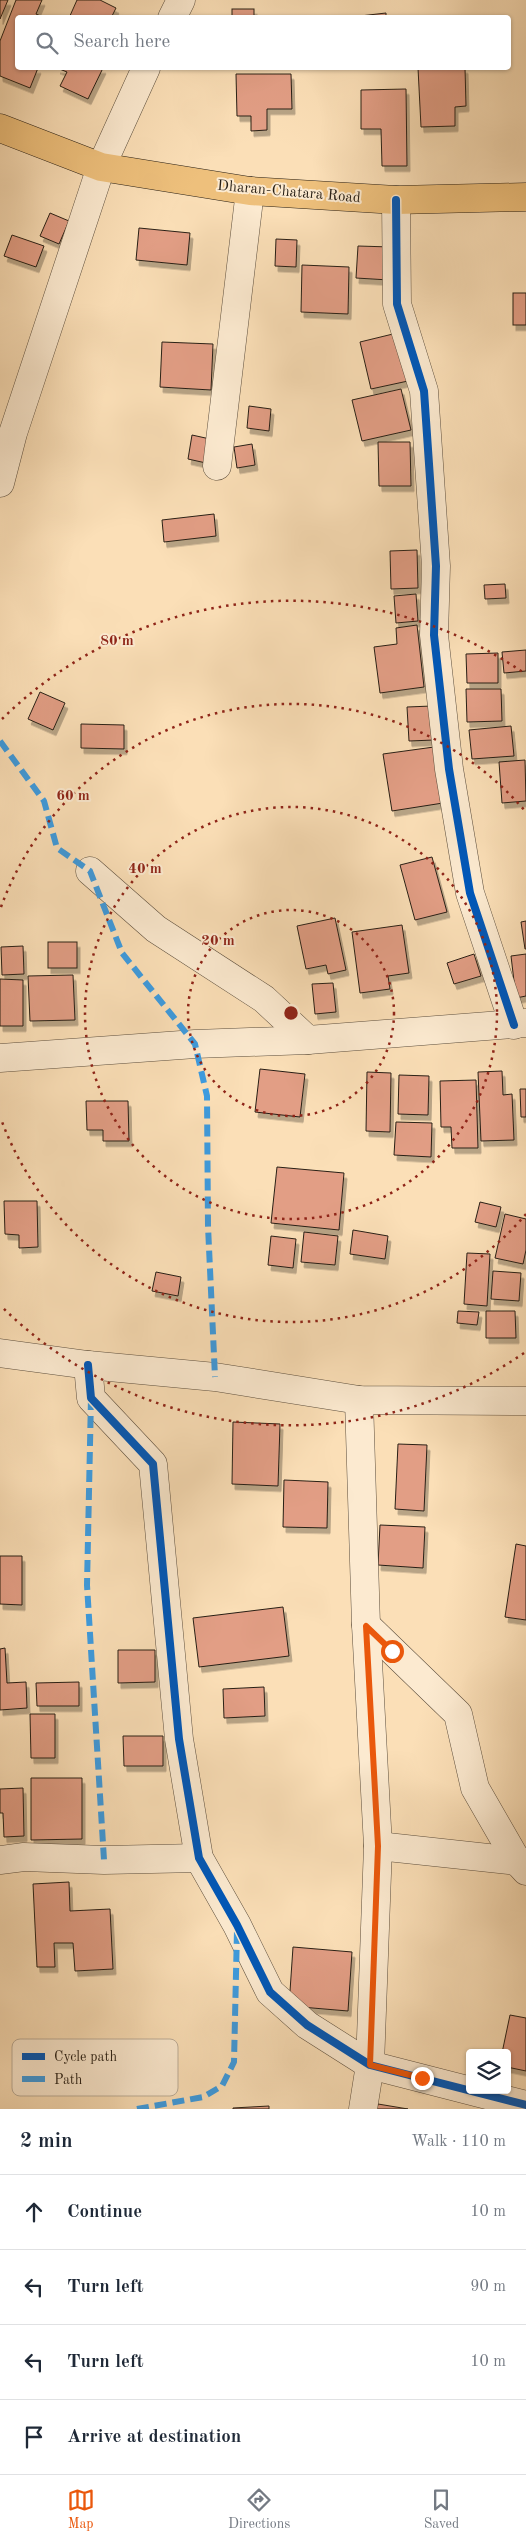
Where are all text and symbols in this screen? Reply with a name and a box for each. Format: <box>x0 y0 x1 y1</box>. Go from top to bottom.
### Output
search box <box>15 15 511 70</box>
icon: search <box>33 29 61 57</box>
text: Search here <box>73 33 170 52</box>
street label: Dharan-Chatara Road <box>217 179 361 206</box>
text: 80 m <box>100 634 134 649</box>
text: 60 m <box>56 789 90 804</box>
text: 40 m <box>128 862 162 877</box>
text: 20 m <box>201 934 235 949</box>
centre of rings <box>282 1004 300 1022</box>
route start <box>381 1640 404 1663</box>
legend <box>12 2039 178 2096</box>
map controls <box>466 2049 511 2094</box>
button: layers <box>466 2049 511 2094</box>
text: Cycle path <box>54 2050 117 2064</box>
route end <box>411 2067 434 2090</box>
text: Path <box>54 2073 83 2087</box>
text: 2 min <box>20 2131 73 2152</box>
text: Walk · 110 m <box>411 2134 506 2150</box>
icon: ahead <box>20 2198 48 2226</box>
text: Continue <box>67 2203 142 2222</box>
text: 10 m <box>470 2204 506 2220</box>
icon: left <box>20 2273 48 2301</box>
text: Turn left <box>67 2278 144 2297</box>
text: 90 m <box>470 2279 506 2295</box>
icon: left <box>20 2348 48 2376</box>
text: Turn left <box>67 2353 144 2372</box>
text: 10 m <box>470 2354 506 2370</box>
icon: arrive <box>20 2423 48 2451</box>
text: Arrive at destination <box>67 2428 241 2447</box>
tab: Map <box>67 2486 95 2533</box>
tab: Directions <box>228 2486 290 2533</box>
tab: Saved <box>424 2486 459 2533</box>

